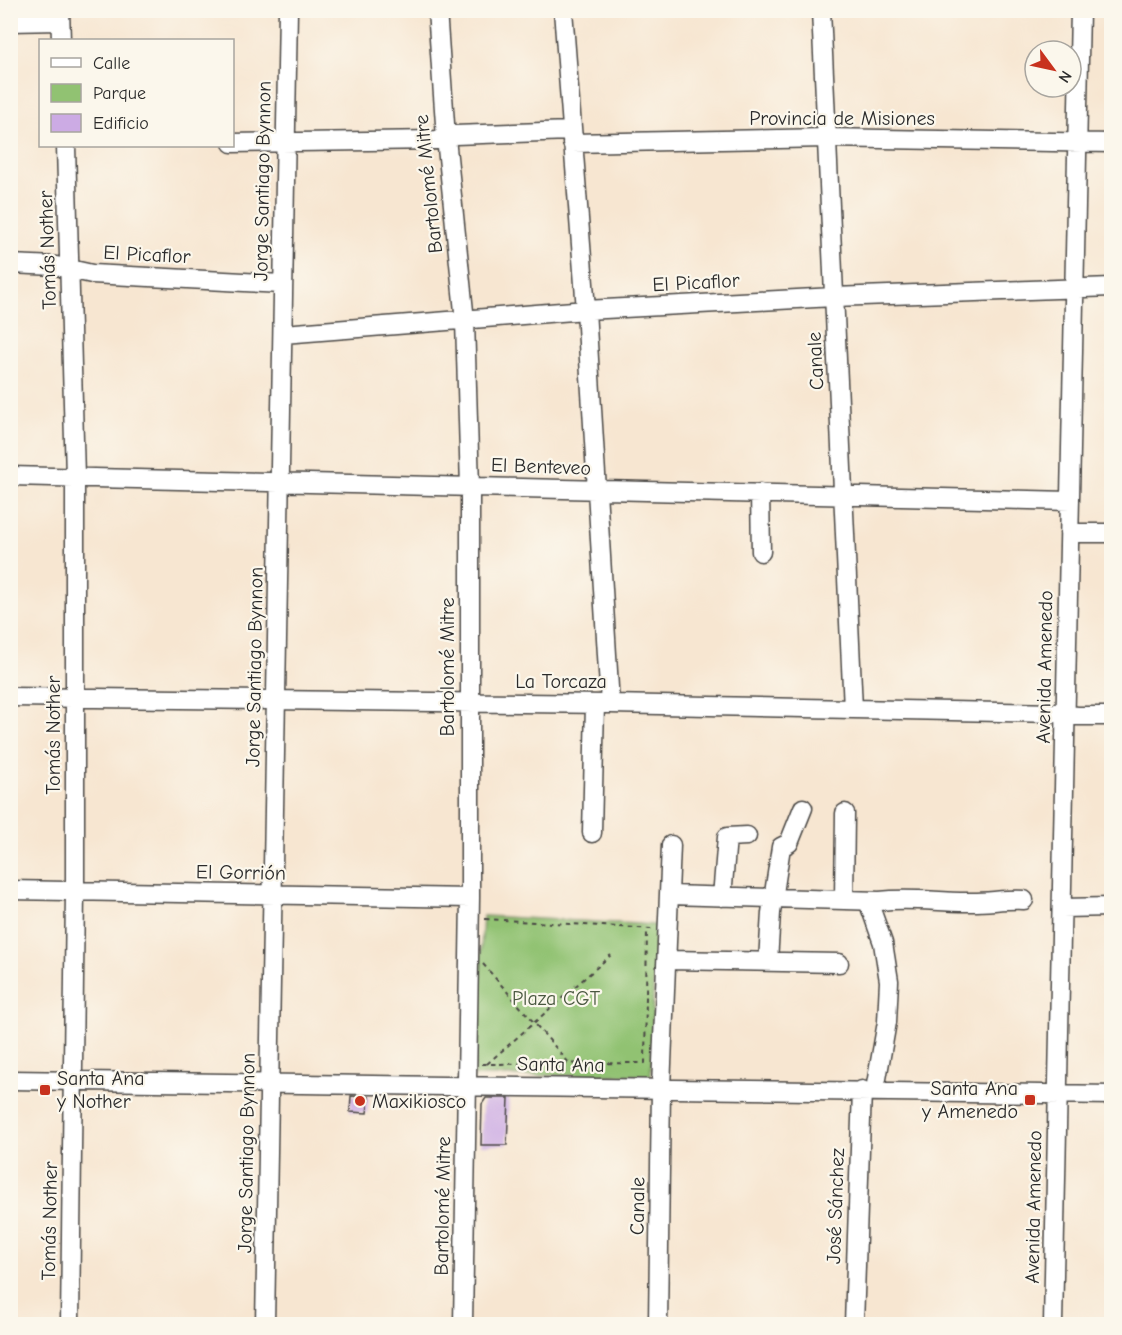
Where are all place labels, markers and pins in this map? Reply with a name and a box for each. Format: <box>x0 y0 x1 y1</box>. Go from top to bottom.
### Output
place label: Santa Ana y Nother <box>56 1067 145 1113</box>
place label: Santa Ana y Amenedo <box>921 1077 1018 1123</box>
marker: Santa Ana y Nother <box>38 1083 52 1097</box>
place label: Maxikiosco <box>372 1090 466 1113</box>
marker: Santa Ana y Amenedo <box>1023 1093 1037 1107</box>
marker: Maxikiosco <box>353 1094 367 1108</box>

